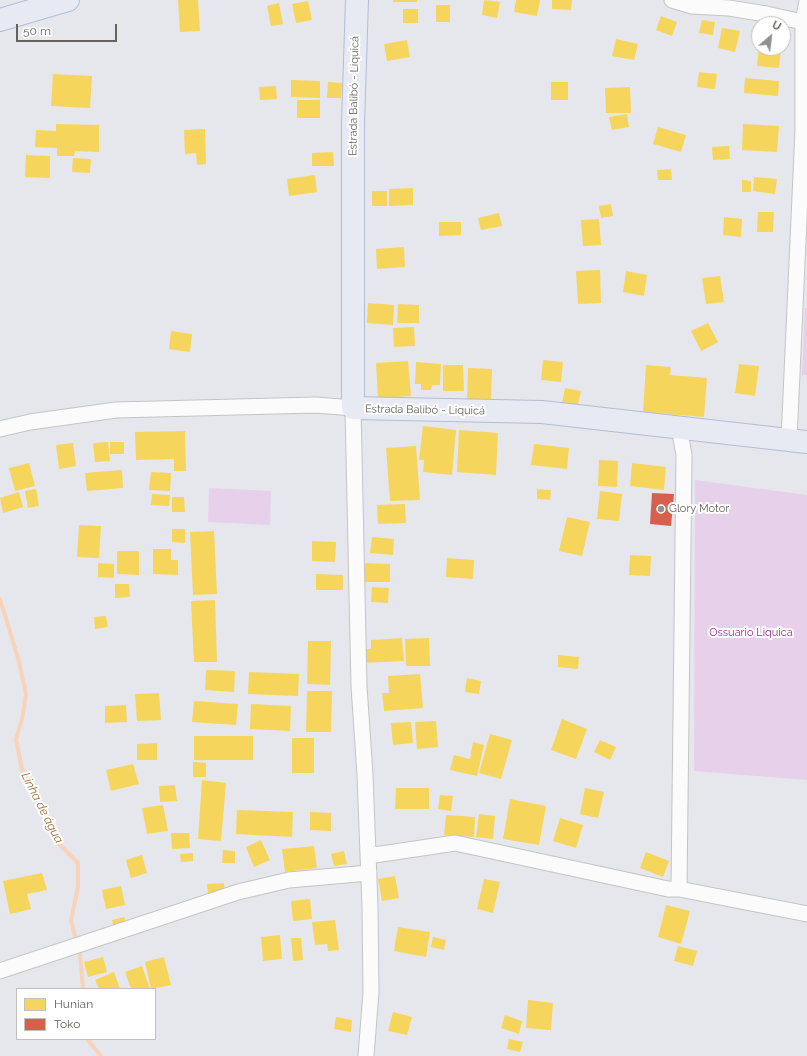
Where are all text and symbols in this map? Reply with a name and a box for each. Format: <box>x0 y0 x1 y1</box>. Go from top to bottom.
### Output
scale bar <box>18 16 119 42</box>
north arrow <box>751 16 791 56</box>
text: U <box>770 18 783 34</box>
text: 50 m <box>23 24 51 38</box>
street label: Estrada Balibó - Liquicá <box>346 36 362 156</box>
street label: Estrada Balibó - Liquicá <box>365 402 485 418</box>
place label: Glory Motor <box>669 502 729 516</box>
marker: Glory Motor <box>656 504 666 514</box>
park label: Ossuario Liquica <box>709 626 793 640</box>
water label: Linha de água <box>18 770 66 846</box>
legend <box>16 988 156 1040</box>
text: Hunian <box>54 997 93 1011</box>
text: Toko <box>54 1017 80 1031</box>

